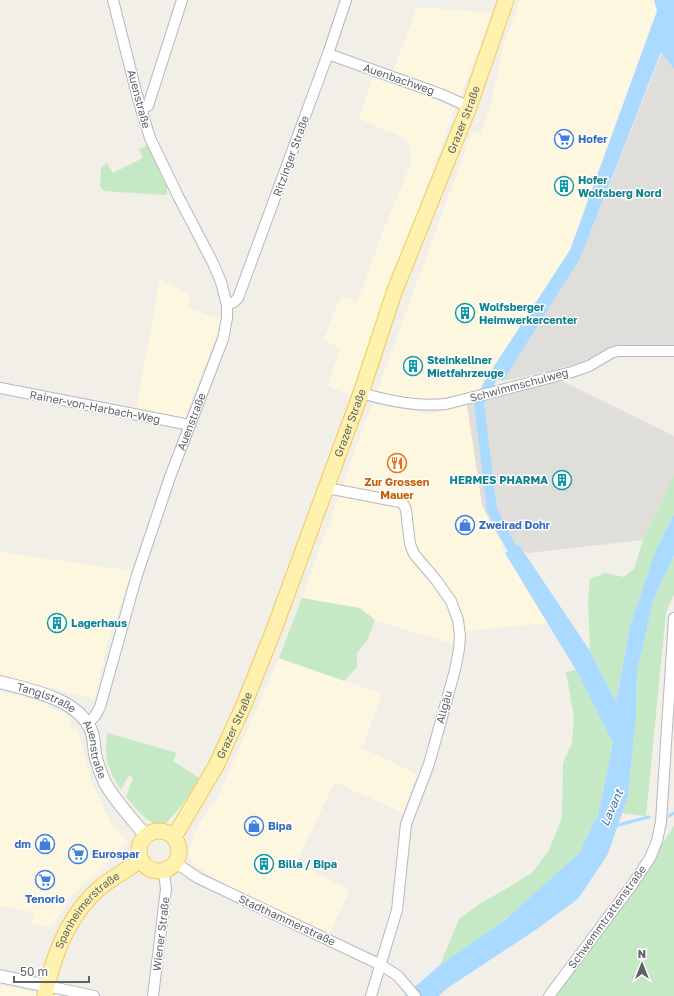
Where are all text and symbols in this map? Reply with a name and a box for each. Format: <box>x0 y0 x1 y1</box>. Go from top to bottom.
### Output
street label: Auenbachweg <box>362 60 437 97</box>
street label: Auenstraße <box>125 68 154 130</box>
street label: Grazer Straße <box>444 84 482 155</box>
street label: Ritzinger Straße <box>270 114 311 198</box>
supermarket icon: Hofer <box>553 128 575 150</box>
place label: Hofer <box>578 132 608 145</box>
place label: Hofer Wolfsberg Nord <box>578 173 662 199</box>
building icon: Hofer Wolfsberg Nord <box>553 175 575 197</box>
place label: Wolfsberger Heimwerkercenter <box>479 300 578 326</box>
building icon: Wolfsberger Heimwerkercenter <box>454 302 476 324</box>
place label: Steinkellner Mietfahrzeuge <box>427 353 504 379</box>
building icon: Steinkellner Mietfahrzeuge <box>402 355 424 377</box>
street label: Schwimmschulweg <box>468 365 570 404</box>
street label: Rainer-von-Harbach-Weg <box>29 387 162 426</box>
street label: Grazer Straße <box>331 387 368 459</box>
street label: Auenstraße <box>174 391 208 452</box>
restaurant icon: Zur Grossen Mauer <box>386 452 408 474</box>
building icon: HERMES PHARMA <box>551 469 573 491</box>
place label: HERMES PHARMA <box>450 473 548 486</box>
place label: Zur Grossen Mauer <box>365 475 430 501</box>
shop icon: Zweirad Dohr <box>454 514 476 536</box>
place label: Zweirad Dohr <box>479 518 551 531</box>
building icon: Lagerhaus <box>46 612 68 634</box>
place label: Lagerhaus <box>71 616 127 629</box>
street label: Tanglstraße <box>16 680 79 715</box>
street label: Allgäu <box>433 689 454 725</box>
street label: Grazer Straße <box>213 690 254 761</box>
street label: Auenstraße <box>81 717 109 780</box>
water label: Lavant <box>597 786 627 829</box>
shop icon: Bipa <box>243 815 265 837</box>
place label: Bipa <box>268 819 292 832</box>
shop icon: dm <box>34 833 56 855</box>
place label: dm <box>15 837 31 850</box>
supermarket icon: Eurospar <box>67 843 89 865</box>
place label: Eurospar <box>92 847 140 860</box>
building icon: Billa / Bipa <box>253 853 275 875</box>
place label: Billa / Bipa <box>278 857 337 870</box>
street label: Schwemmtrattenstraße <box>565 863 648 971</box>
supermarket icon: Tenorio <box>34 869 56 891</box>
street label: Spanheimerstraße <box>52 869 122 951</box>
street label: Stadthammerstraße <box>237 891 338 948</box>
place label: Tenorio <box>25 892 65 905</box>
street label: Wiener Straße <box>150 896 171 972</box>
north arrow <box>622 944 662 984</box>
text: N <box>638 947 646 960</box>
scale bar <box>14 958 89 984</box>
text: 50 m <box>20 964 48 979</box>

